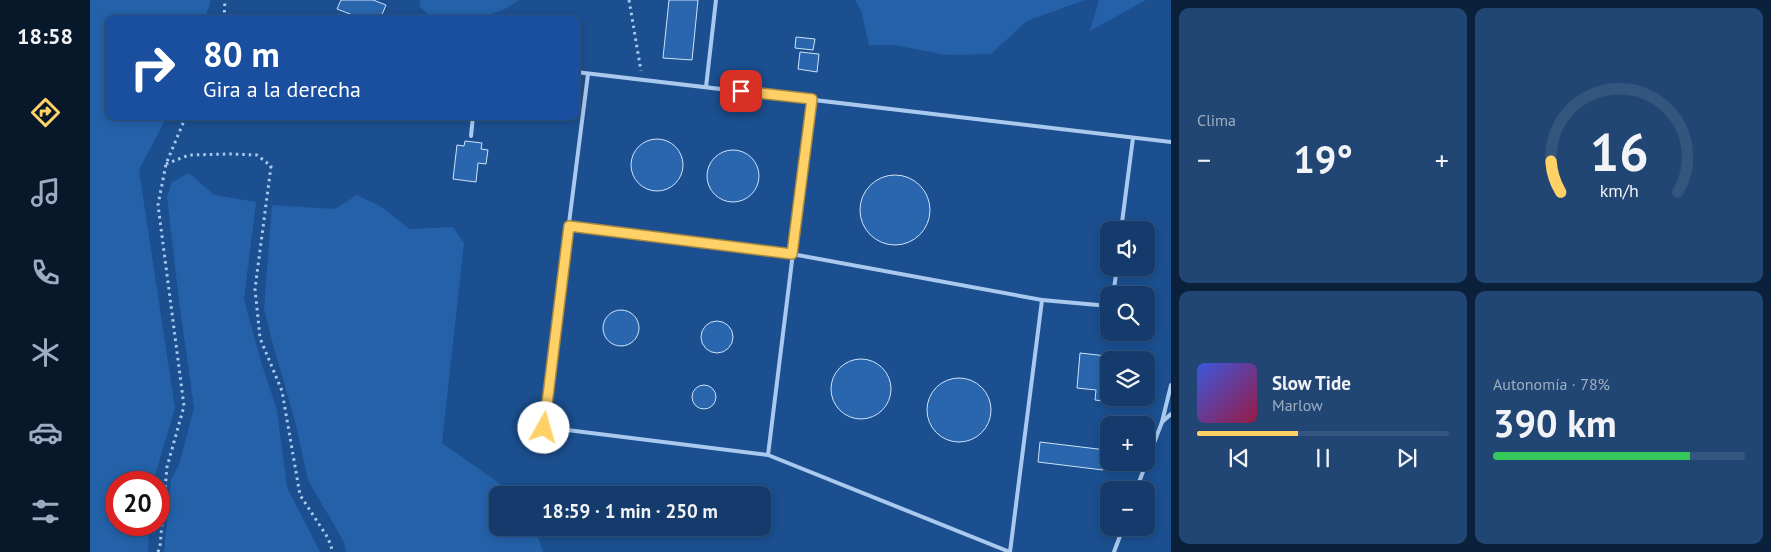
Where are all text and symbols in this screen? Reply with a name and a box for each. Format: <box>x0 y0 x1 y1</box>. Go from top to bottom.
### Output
text: 18:58 <box>17 22 73 50</box>
text: 80 m <box>203 31 280 77</box>
icon: right <box>120 35 185 100</box>
pin <box>720 70 762 112</box>
text: Gira a la derecha <box>203 75 361 103</box>
icon: arrive <box>727 77 755 105</box>
icon: directions <box>28 95 63 130</box>
text: Clima <box>1197 110 1236 130</box>
text: 16 <box>1590 118 1648 185</box>
text: 19° <box>1293 134 1353 183</box>
text: − <box>1197 141 1211 178</box>
text: + <box>1435 141 1449 178</box>
icon: music <box>28 175 63 210</box>
text: km/h <box>1599 179 1639 202</box>
map controls <box>1100 221 1155 536</box>
button: sound <box>1100 221 1155 276</box>
icon: phone <box>28 255 63 290</box>
button: search <box>1100 286 1155 341</box>
icon: climate <box>28 335 63 370</box>
button: layers <box>1100 351 1155 406</box>
text: Slow Tide <box>1272 371 1351 395</box>
text: Autonomía · 78% <box>1493 374 1610 394</box>
text: Marlow <box>1272 395 1323 415</box>
text: 390 km <box>1493 398 1617 447</box>
position arrow <box>517 401 569 453</box>
icon: car <box>28 415 63 450</box>
button: + <box>1100 416 1155 471</box>
icon: previous <box>1225 444 1253 472</box>
icon: pause <box>1309 444 1337 472</box>
icon: next <box>1393 444 1421 472</box>
speed limit sign: 20 <box>105 471 170 536</box>
button: − <box>1100 481 1155 536</box>
icon: filters <box>28 494 63 529</box>
text: 18:59 · 1 min · 250 m <box>542 499 718 523</box>

